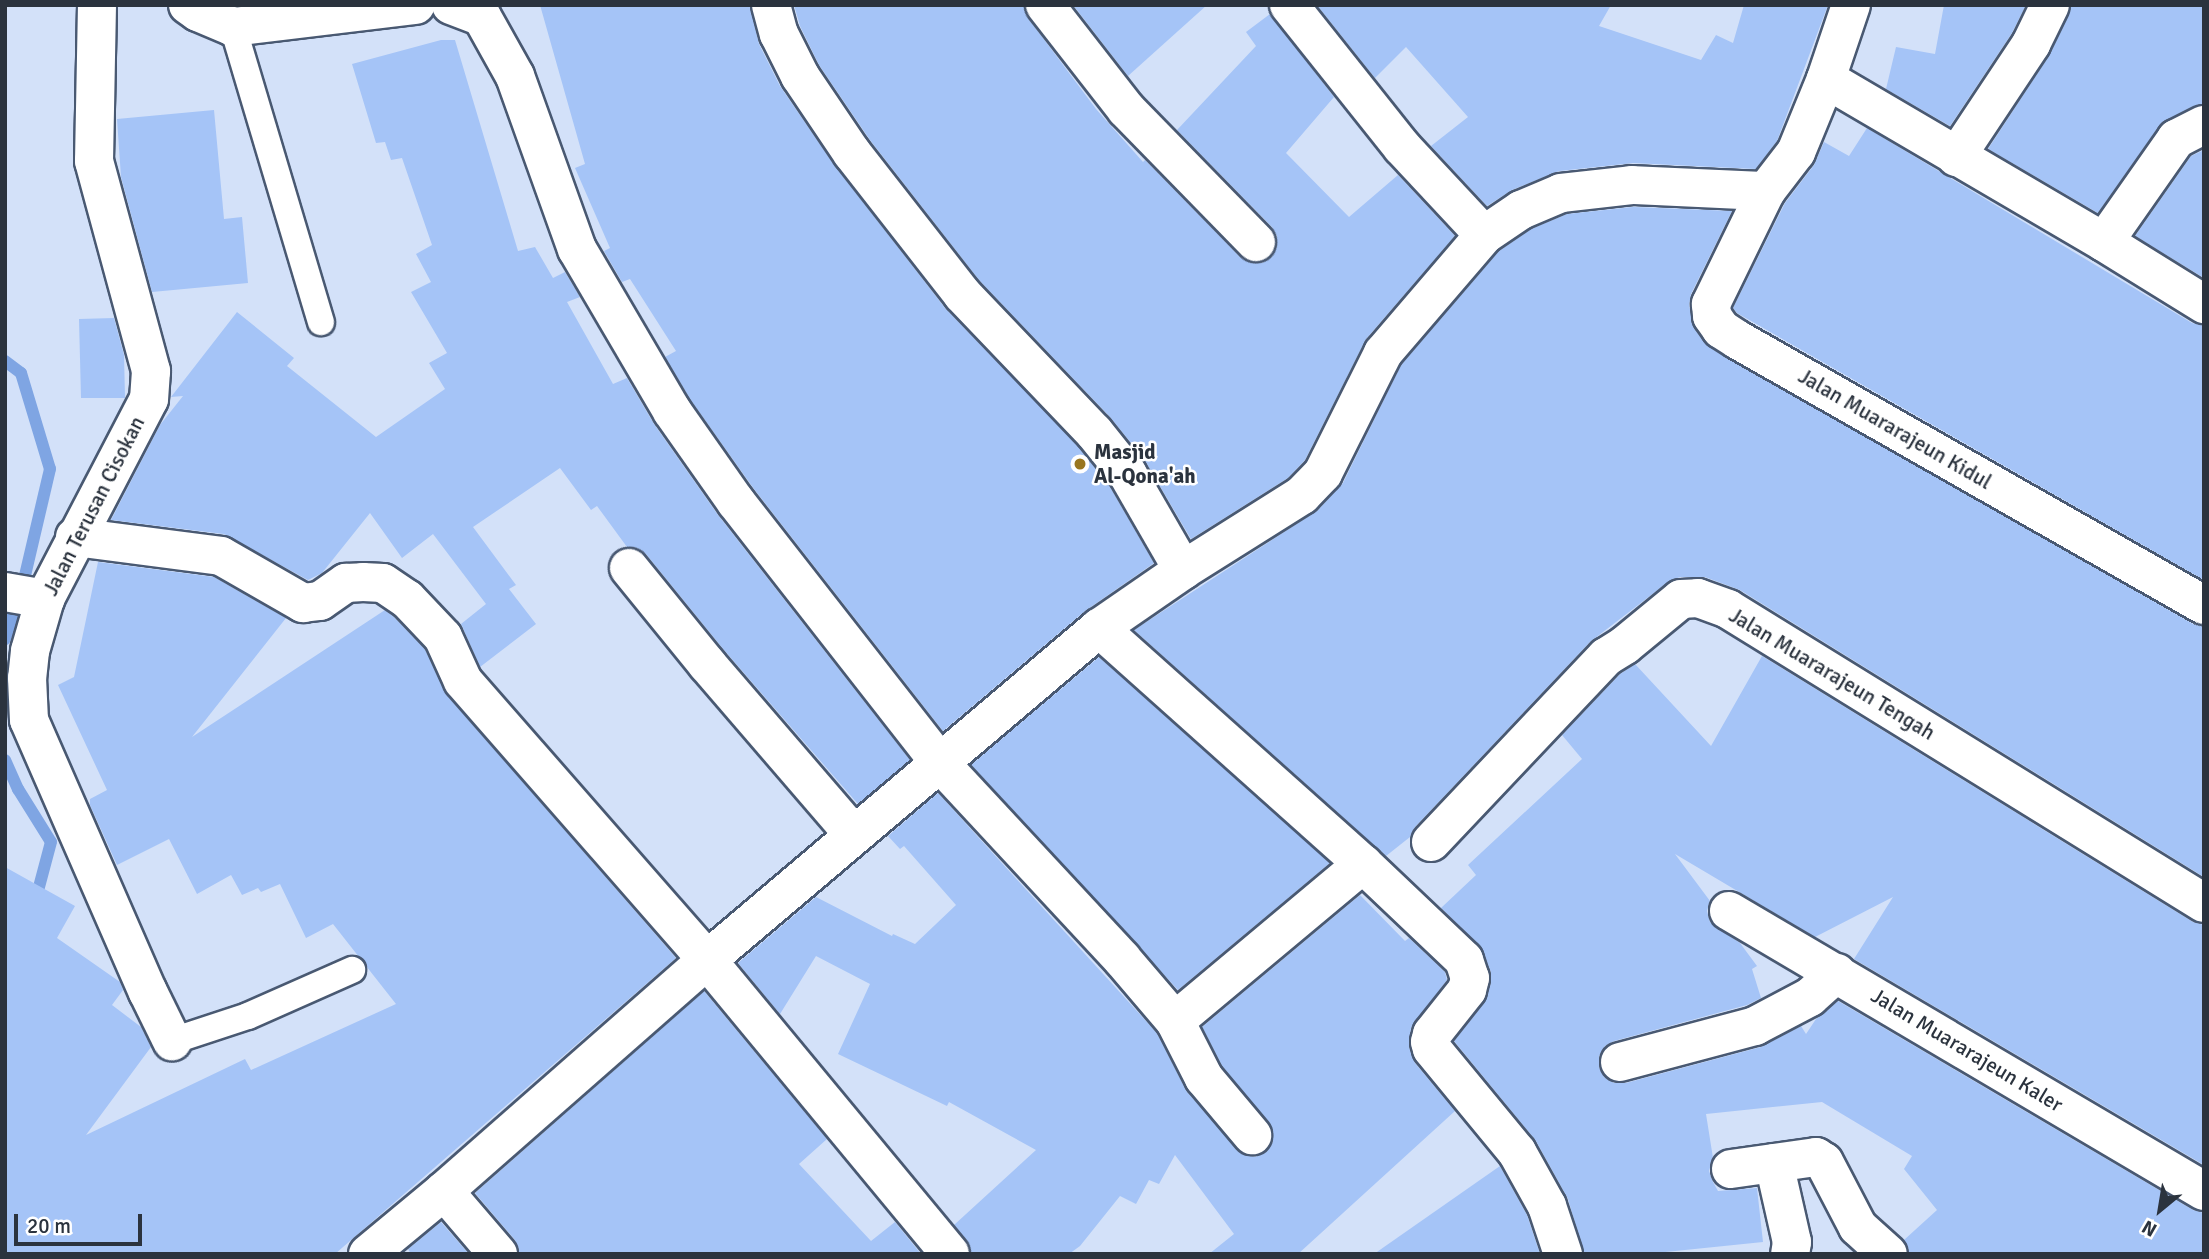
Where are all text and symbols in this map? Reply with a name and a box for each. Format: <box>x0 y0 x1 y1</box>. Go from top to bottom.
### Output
street label: Jalan Muararajeun Kidul <box>1794 363 1996 495</box>
street label: Jalan Terusan Cisokan <box>38 412 150 600</box>
place label: Masjid Al-Qona'ah <box>1094 439 1196 489</box>
marker: Masjid Al-Qona'ah <box>1072 456 1088 472</box>
street label: Jalan Muararajeun Tengah <box>1725 603 1939 745</box>
street label: Jalan Muararajeun Kaler <box>1867 983 2067 1117</box>
north arrow <box>2125 1175 2195 1245</box>
scale bar <box>18 1200 145 1244</box>
text: 20 m <box>27 1213 71 1239</box>
text: N <box>2138 1214 2161 1242</box>

